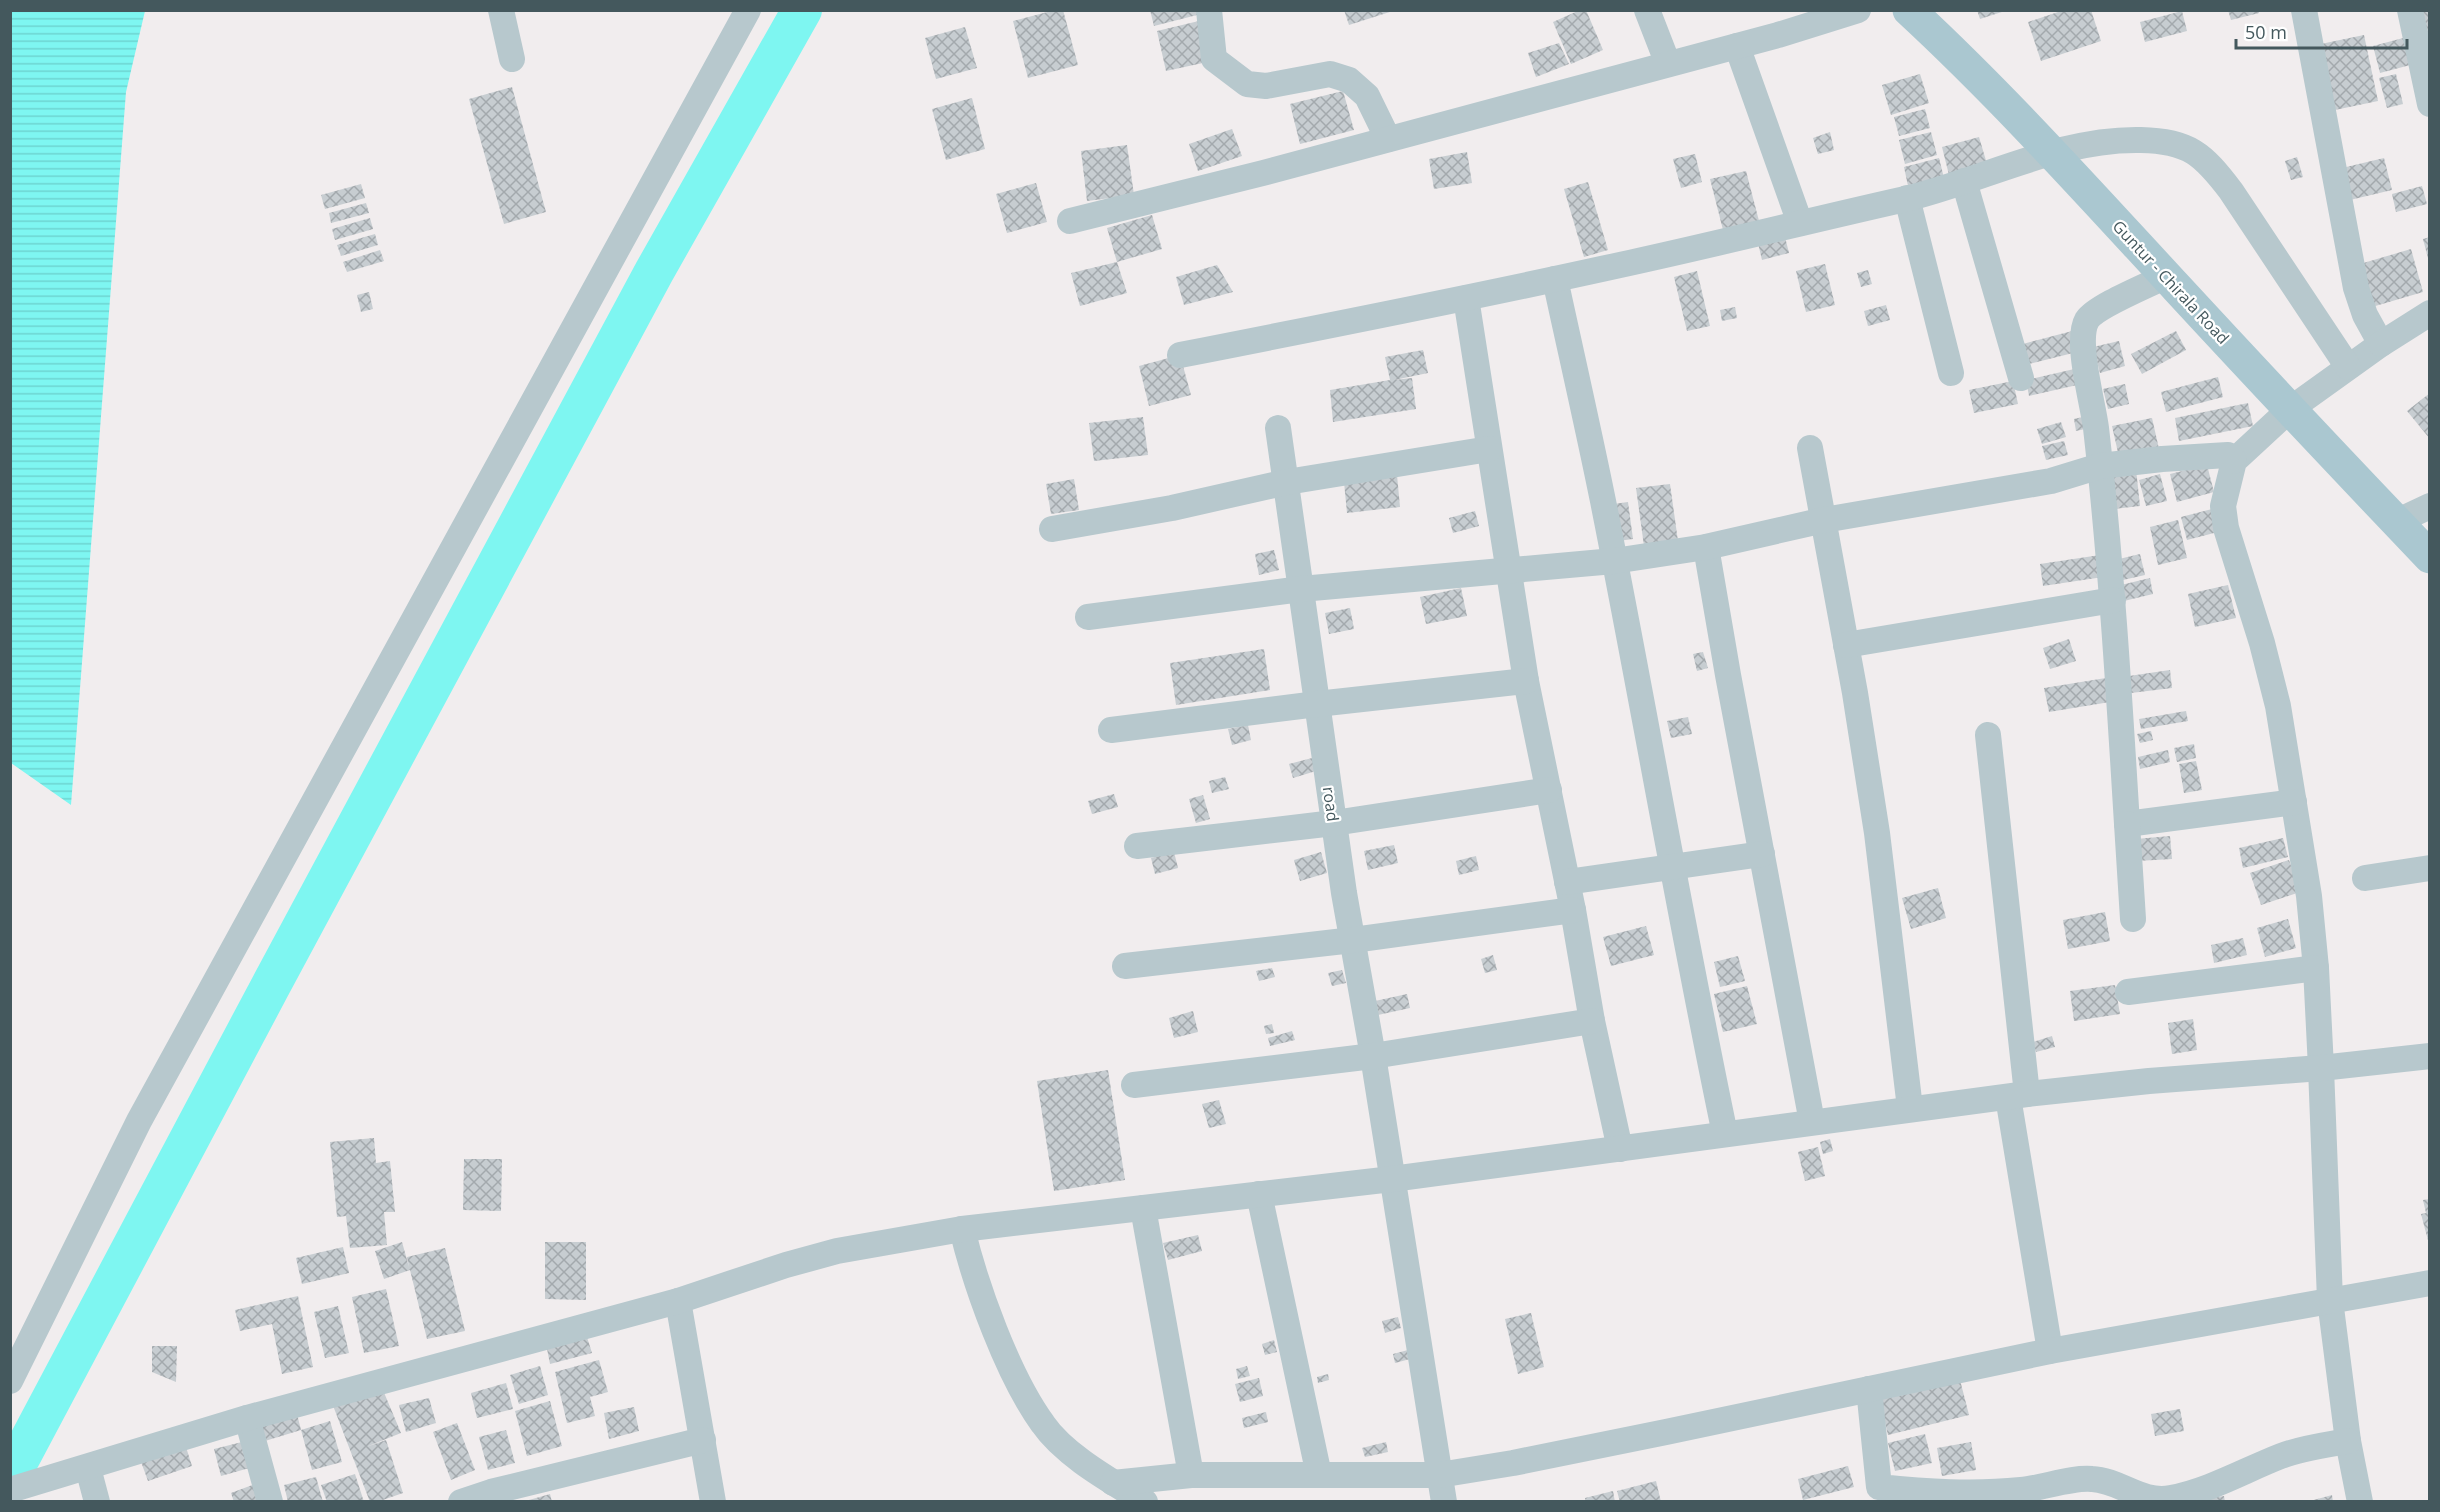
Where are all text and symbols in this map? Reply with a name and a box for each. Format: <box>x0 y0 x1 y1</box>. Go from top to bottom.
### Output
scale bar <box>2236 12 2407 50</box>
text: 50 m <box>2245 20 2287 44</box>
street label: Guntur - Chirala Road <box>2108 215 2234 349</box>
street label: road <box>1318 785 1344 823</box>

